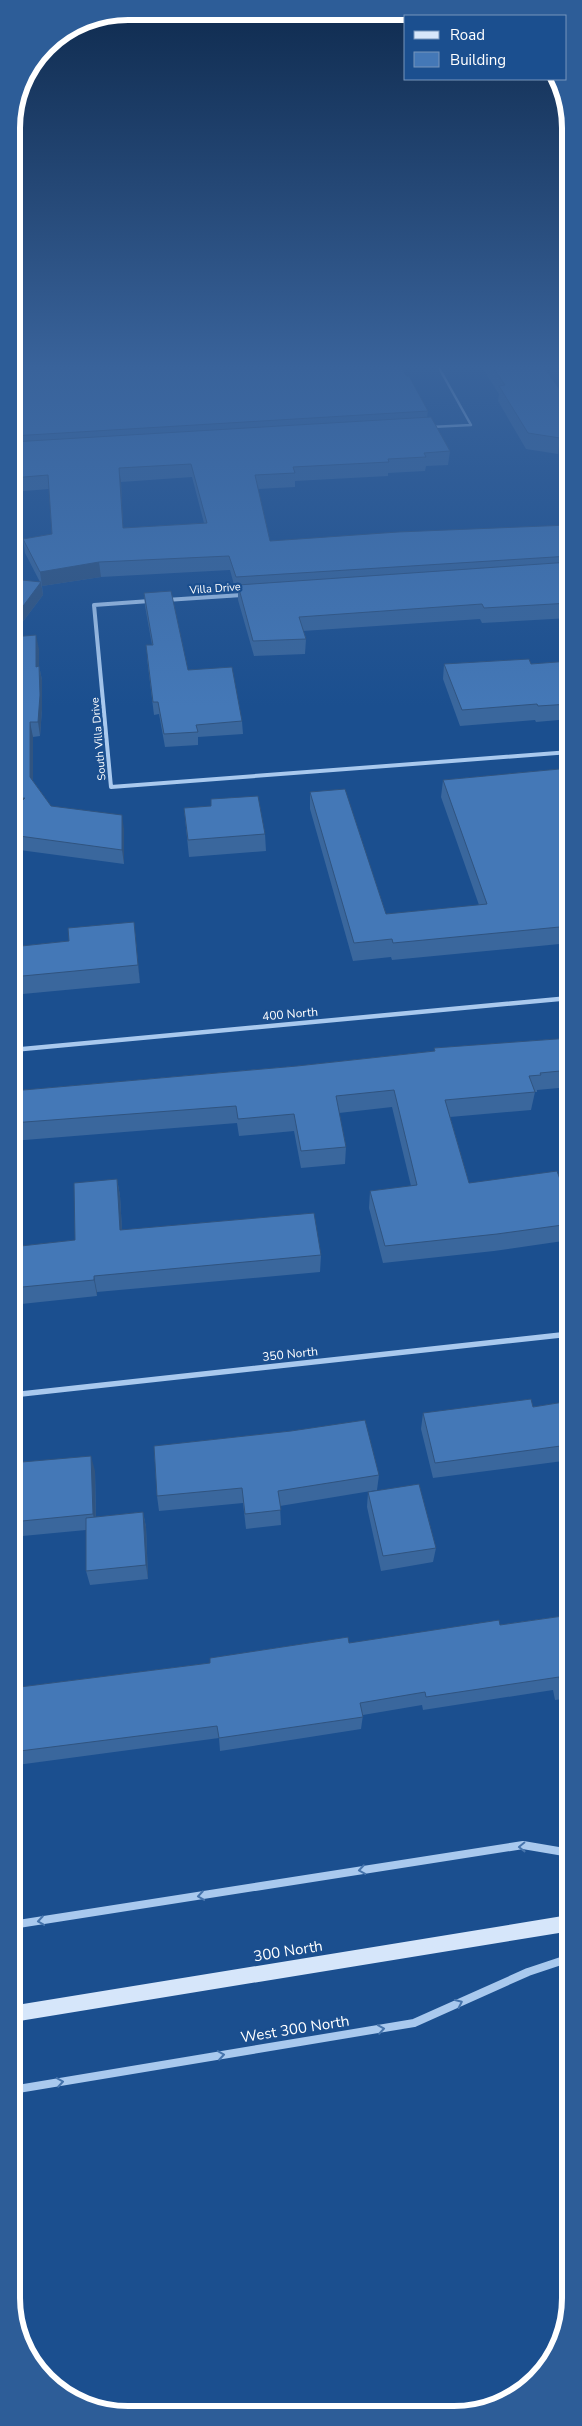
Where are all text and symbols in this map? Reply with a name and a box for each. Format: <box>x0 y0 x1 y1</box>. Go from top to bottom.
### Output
legend <box>404 15 567 80</box>
text: Road <box>450 25 485 45</box>
text: Building <box>450 50 506 70</box>
street label: Villa Drive <box>188 579 241 598</box>
street label: South Villa Drive <box>87 697 110 781</box>
street label: 400 North <box>261 1004 319 1024</box>
street label: 350 North <box>261 1343 319 1365</box>
one-way arrow <box>518 1841 526 1852</box>
one-way arrow <box>357 1865 366 1875</box>
one-way arrow <box>197 1890 205 1900</box>
one-way arrow <box>36 1915 45 1925</box>
street label: 300 North <box>252 1936 324 1966</box>
one-way arrow <box>454 1999 463 2009</box>
street label: West 300 North <box>239 2011 351 2047</box>
one-way arrow <box>377 2024 385 2034</box>
one-way arrow <box>216 2051 225 2061</box>
one-way arrow <box>56 2077 65 2087</box>

